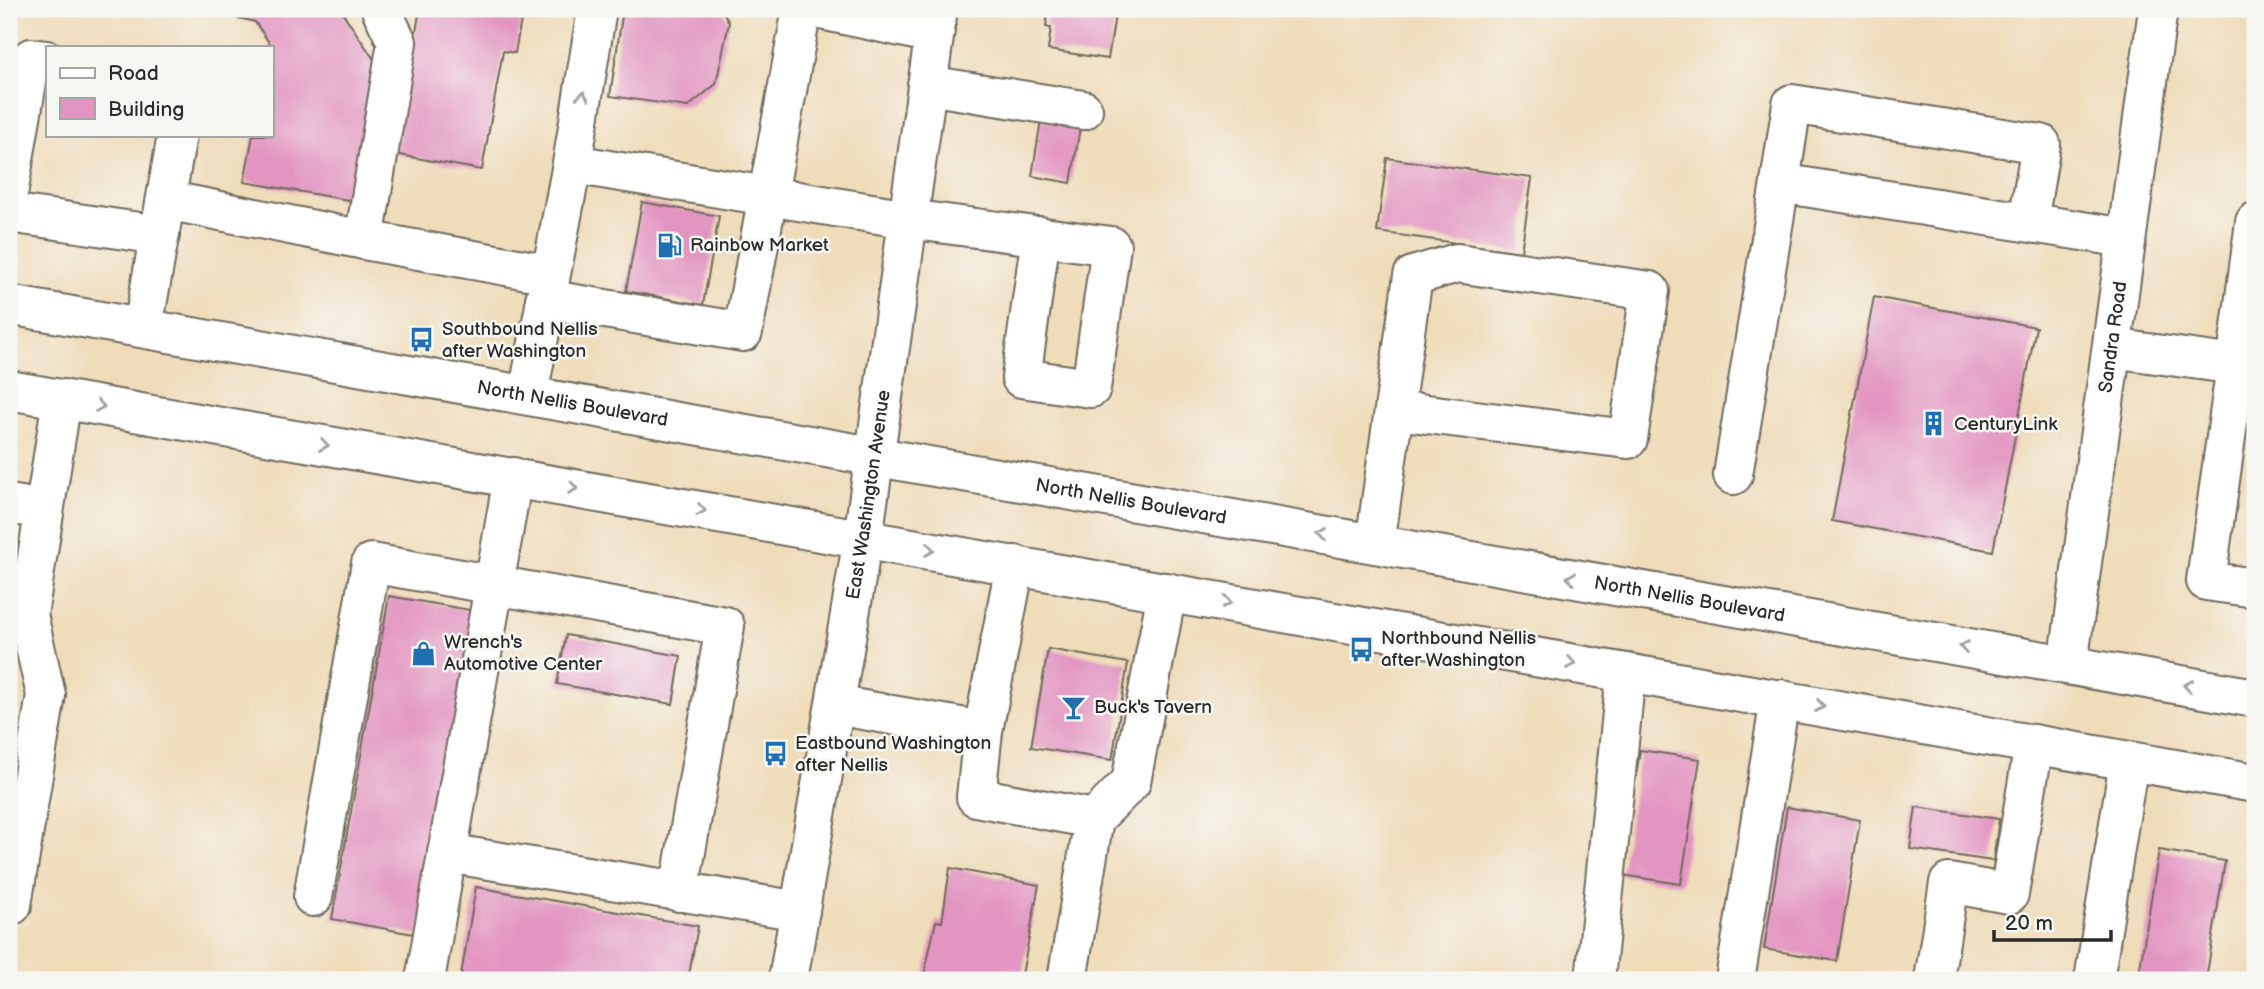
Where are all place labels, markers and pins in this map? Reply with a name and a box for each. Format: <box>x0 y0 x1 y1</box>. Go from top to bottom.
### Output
fuel station icon: Rainbow Market <box>656 231 684 259</box>
place label: Rainbow Market <box>690 234 829 257</box>
place label: Southbound Nellis after Washington <box>442 318 598 363</box>
bus stop icon: Southbound Nellis after Washington <box>408 326 436 354</box>
building icon: CenturyLink <box>1920 410 1948 438</box>
place label: CenturyLink <box>1954 413 2058 436</box>
place label: Northbound Nellis after Washington <box>1381 627 1536 672</box>
place label: Wrench's Automotive Center <box>444 631 603 676</box>
bus stop icon: Northbound Nellis after Washington <box>1347 635 1375 663</box>
shop icon: Wrench's Automotive Center <box>410 639 438 667</box>
bar icon: Buck's Tavern <box>1060 693 1088 721</box>
place label: Buck's Tavern <box>1094 696 1212 719</box>
place label: Eastbound Washington after Nellis <box>795 732 991 777</box>
bus stop icon: Eastbound Washington after Nellis <box>761 740 789 768</box>

